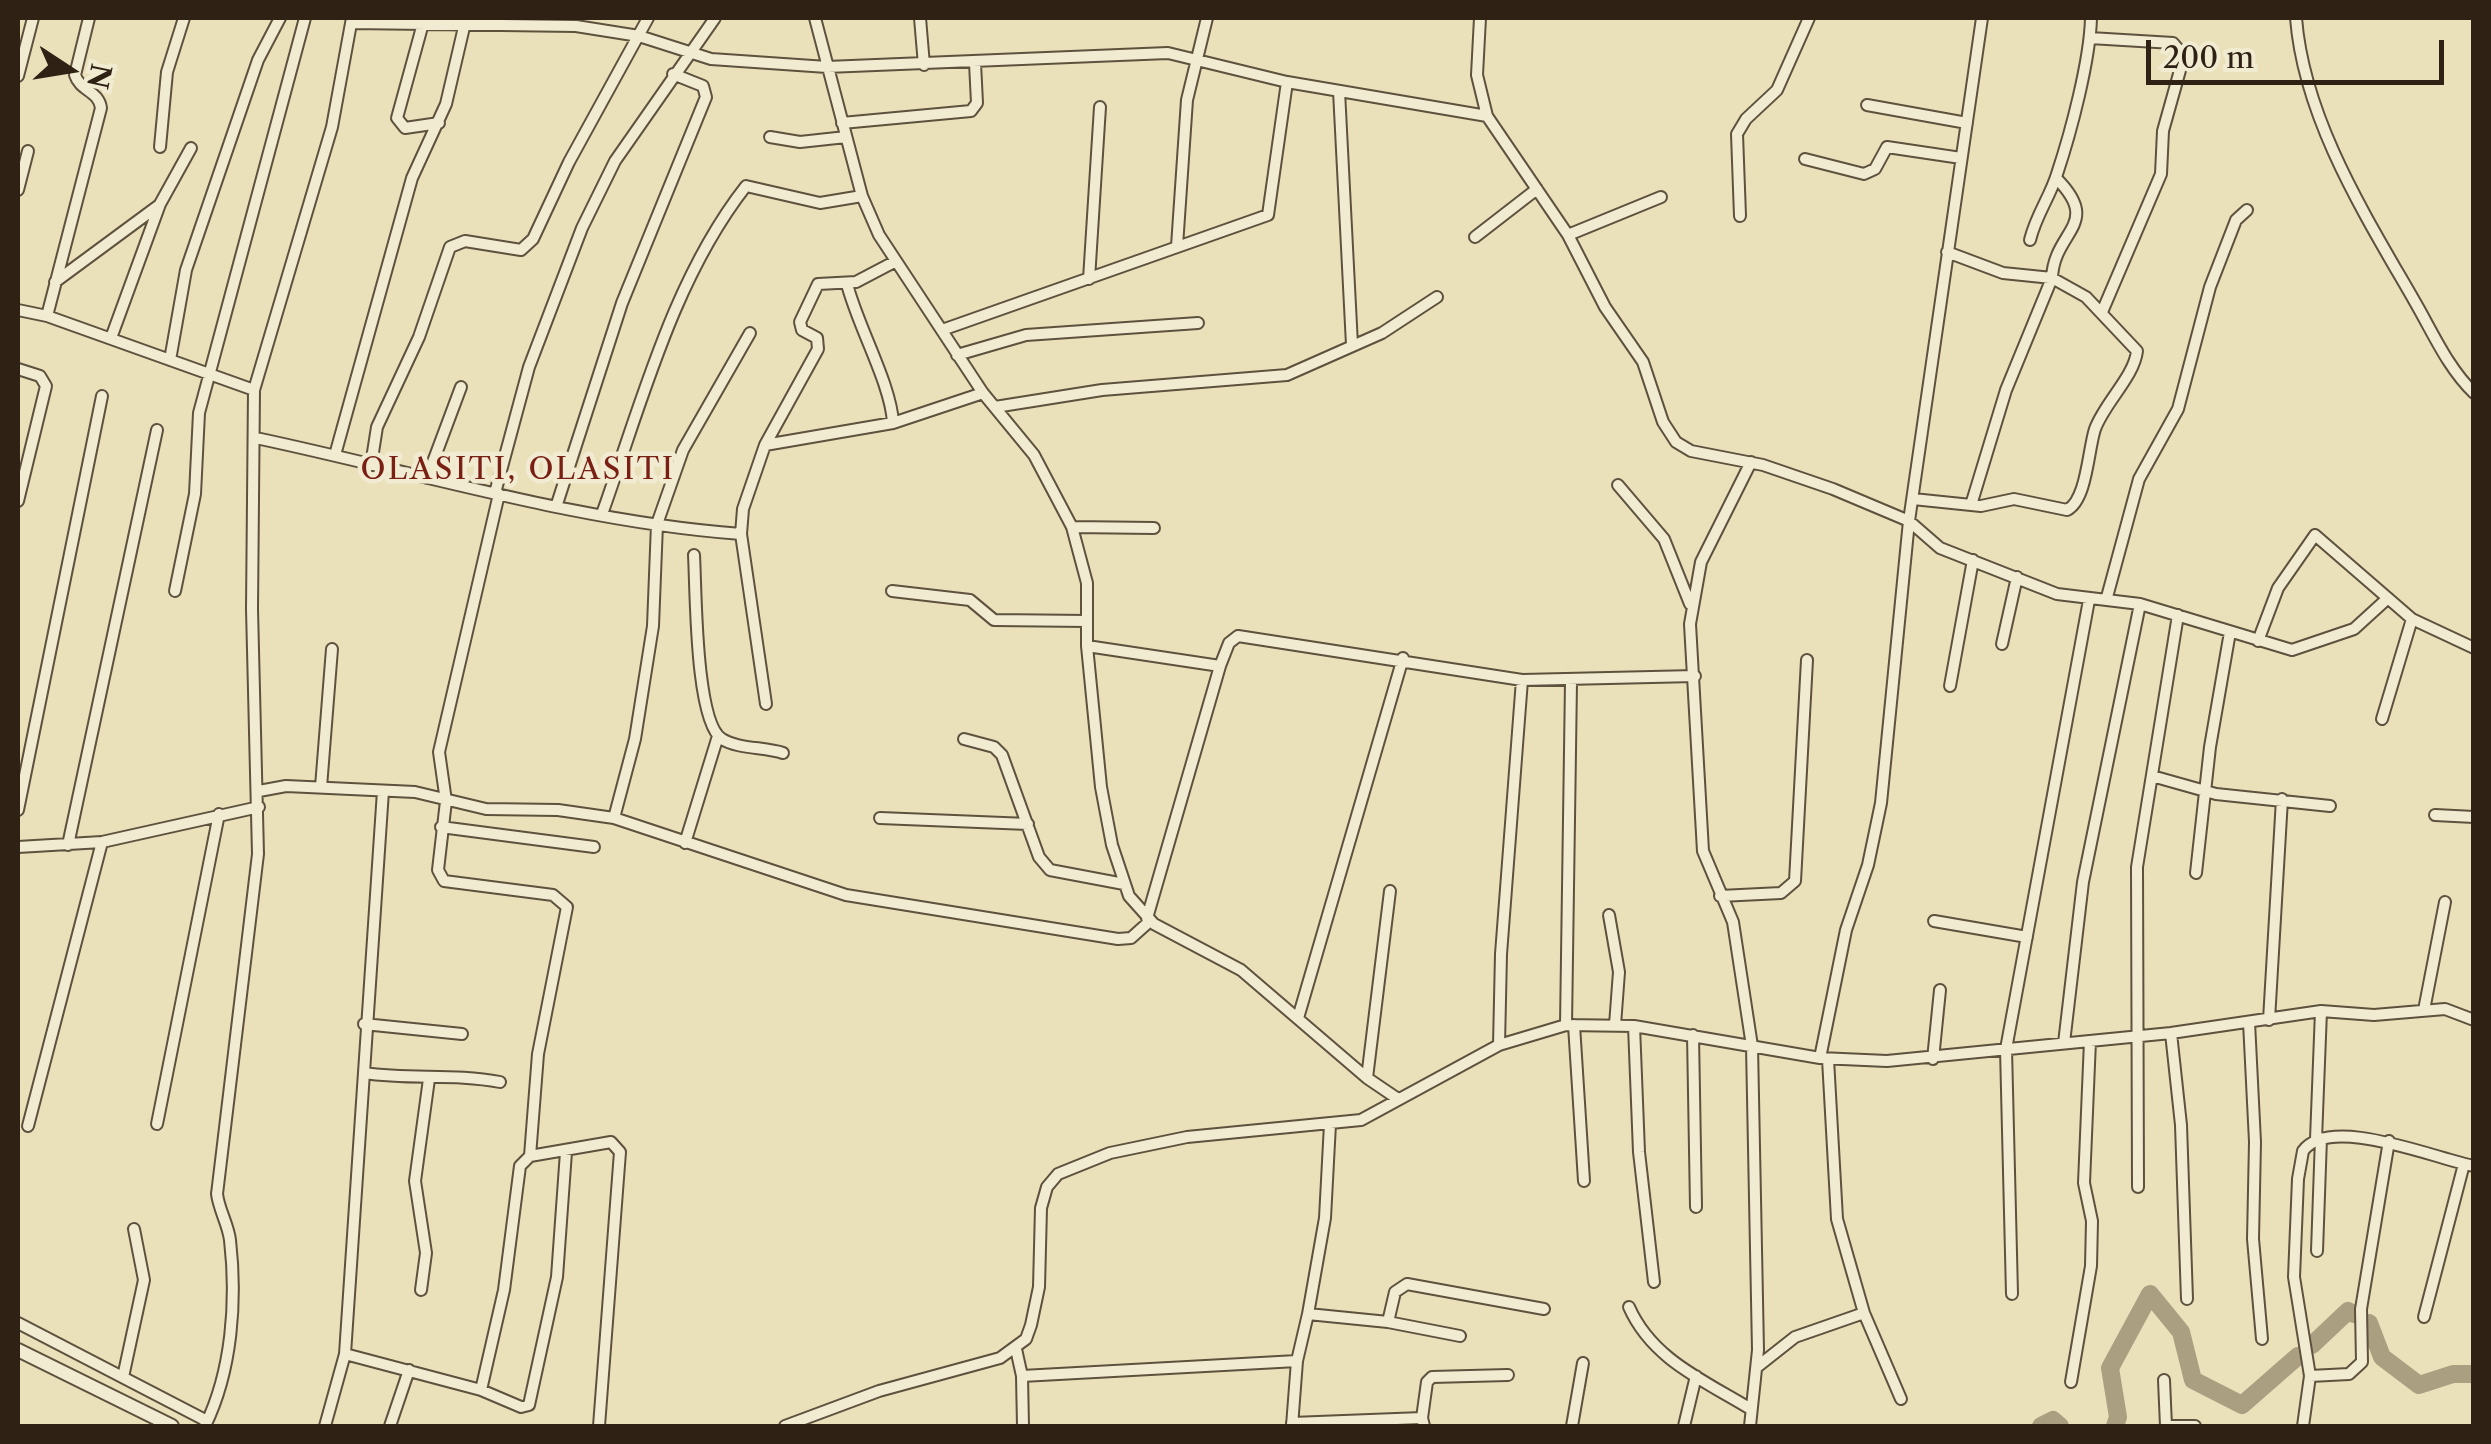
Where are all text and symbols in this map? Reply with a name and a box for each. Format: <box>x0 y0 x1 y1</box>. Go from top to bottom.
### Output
north arrow <box>20 20 120 120</box>
scale bar <box>2151 20 2448 82</box>
text: 200 m <box>2163 39 2254 76</box>
text: N <box>80 61 119 92</box>
district label: OLASITI, OLASITI <box>361 452 675 488</box>

